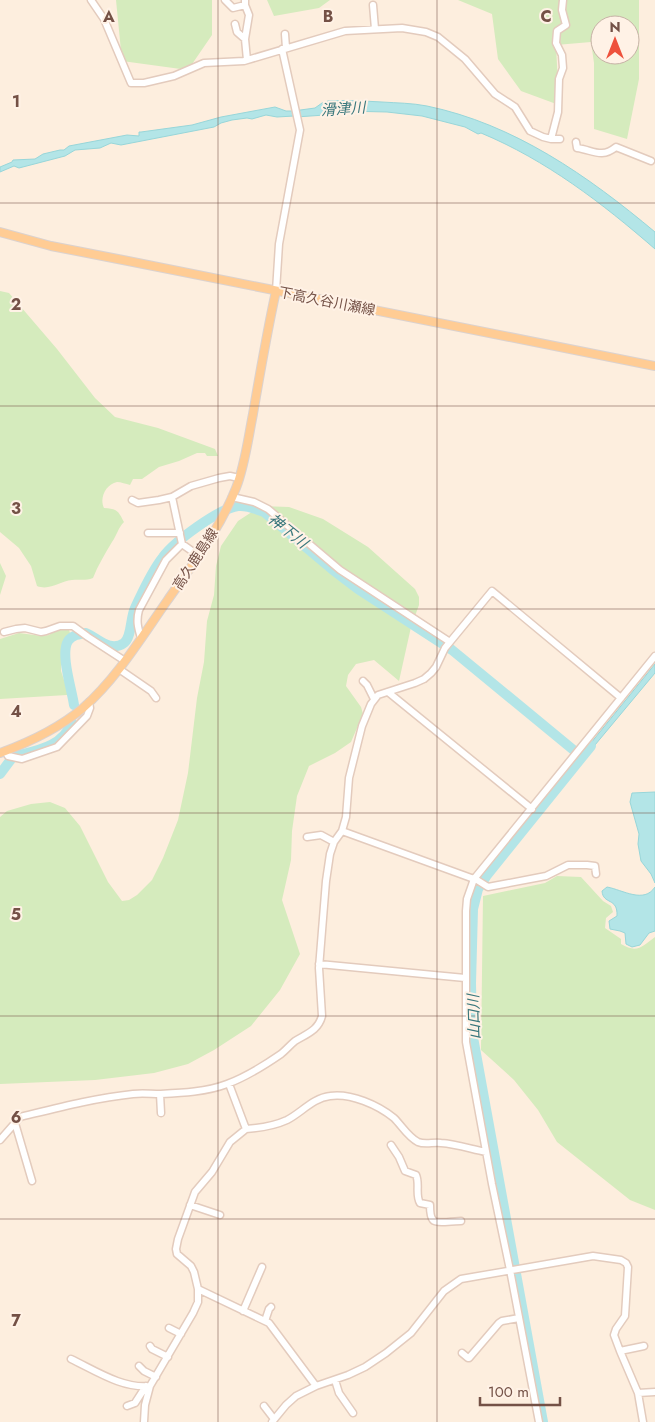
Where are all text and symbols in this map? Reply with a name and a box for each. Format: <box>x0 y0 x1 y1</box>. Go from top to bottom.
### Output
text: A <box>102 5 115 28</box>
text: B <box>323 5 333 28</box>
text: C <box>540 5 552 28</box>
north arrow <box>590 15 640 65</box>
text: N <box>609 17 621 37</box>
text: 1 <box>12 90 20 113</box>
water label: 滑津川 <box>320 96 368 122</box>
street label: 下高久谷川瀬線 <box>277 282 377 320</box>
text: 2 <box>11 293 21 316</box>
text: 3 <box>11 497 21 520</box>
water label: 神下川 <box>264 508 314 555</box>
street label: 高久鹿島線 <box>168 524 222 594</box>
text: 4 <box>10 700 22 723</box>
text: 5 <box>11 903 21 926</box>
water label: 山口川 <box>462 992 486 1040</box>
text: 6 <box>11 1106 21 1129</box>
text: 7 <box>11 1309 21 1332</box>
scale bar <box>480 1374 560 1406</box>
text: 100 m <box>488 1381 529 1403</box>

